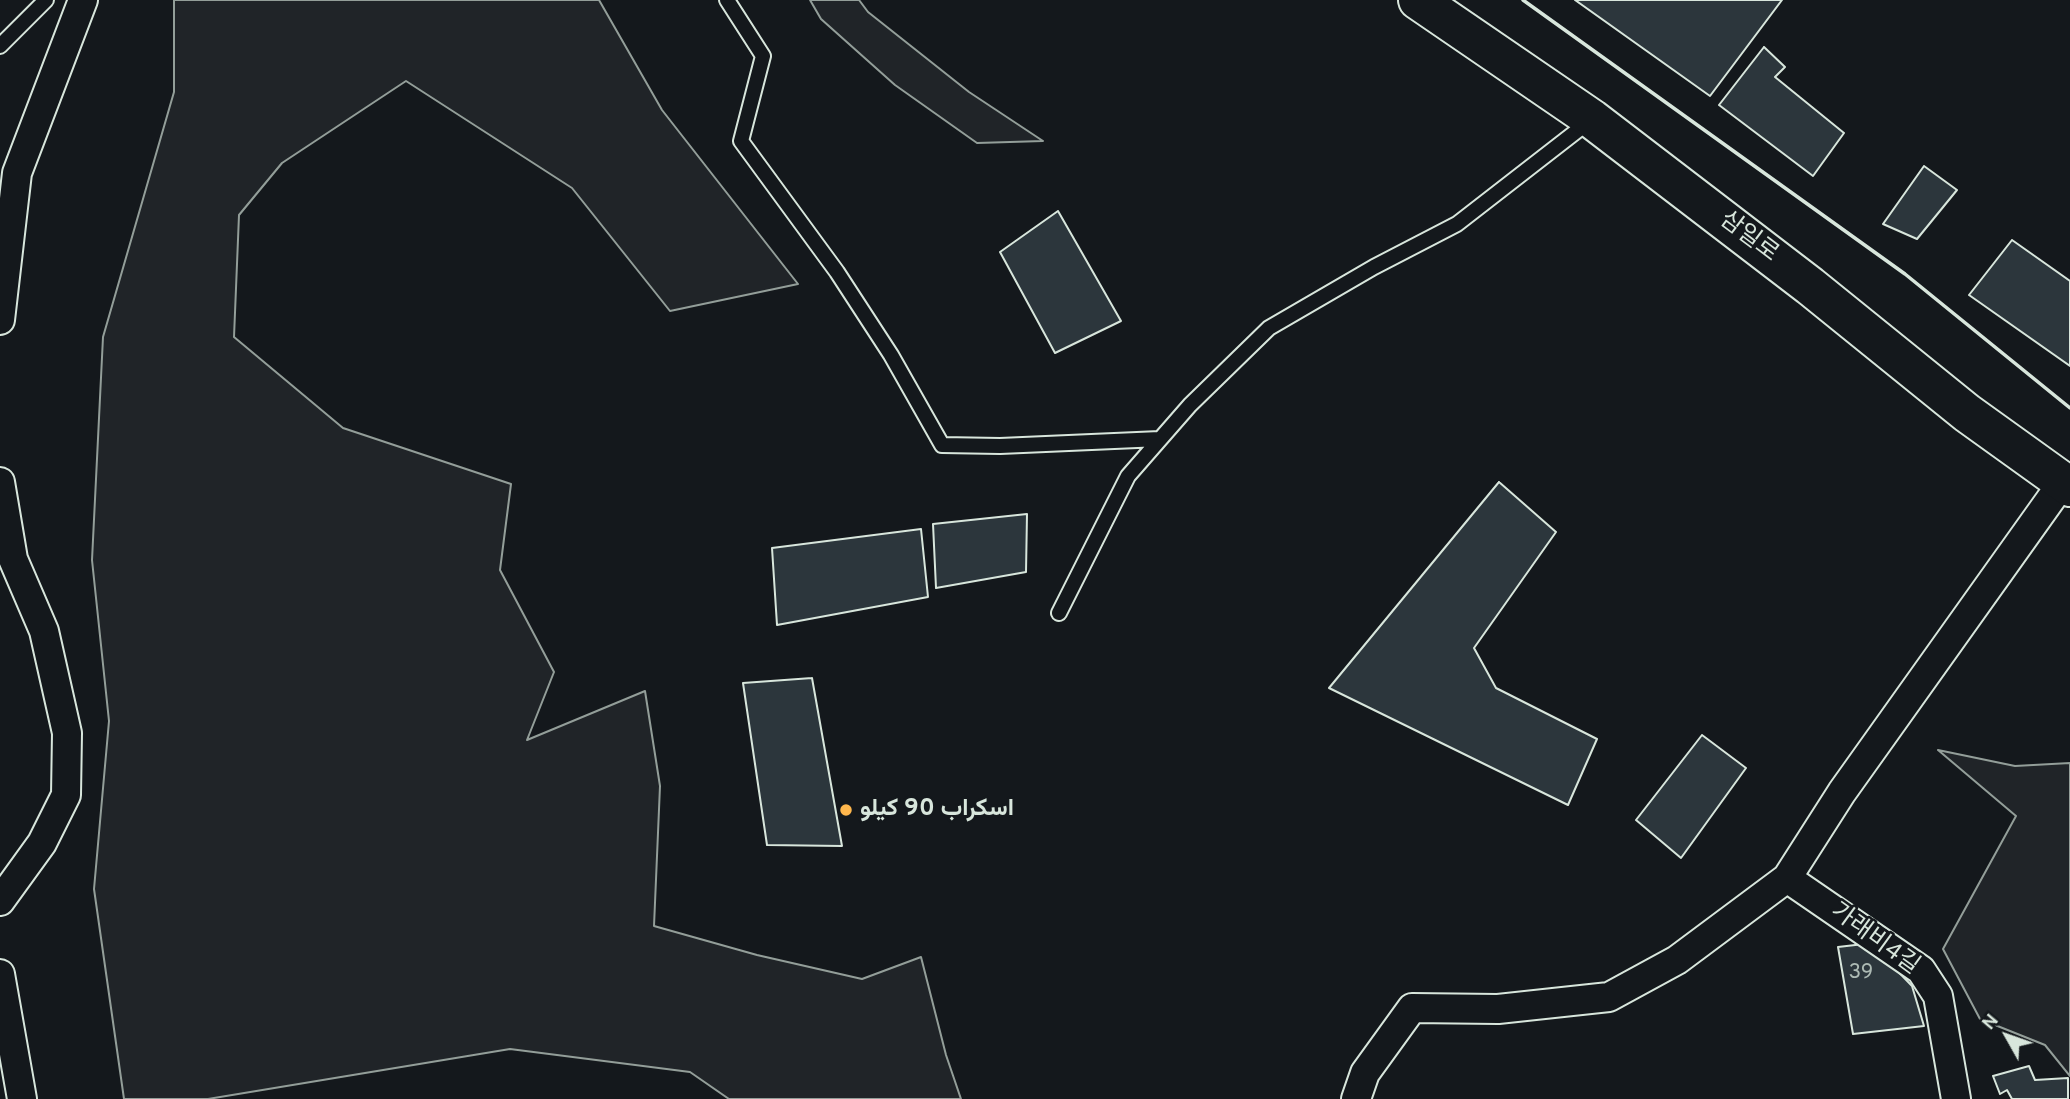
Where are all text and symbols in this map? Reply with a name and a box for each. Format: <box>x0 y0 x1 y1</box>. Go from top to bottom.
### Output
street label: 삼일로 <box>1713 207 1783 269</box>
place label: اسكراب 90 كيلو <box>860 796 1014 824</box>
marker: اسكراب 90 كيلو <box>838 802 854 818</box>
street label: 가래비4길 <box>1824 898 1924 982</box>
house number: 39 <box>1849 961 1873 987</box>
north arrow <box>1972 1001 2042 1071</box>
text: N <box>1977 1010 2004 1035</box>

